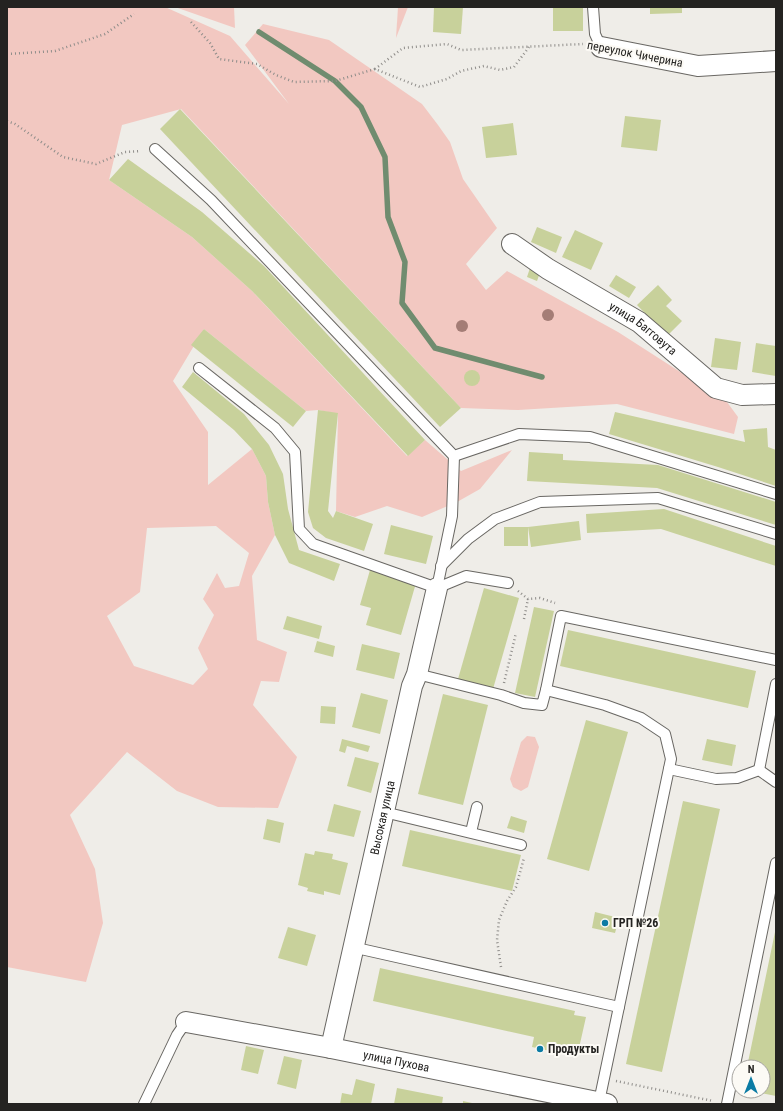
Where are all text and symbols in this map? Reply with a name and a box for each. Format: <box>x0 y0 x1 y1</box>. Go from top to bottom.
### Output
street label: переулок Чичерина <box>586 38 684 70</box>
street label: улица Багговута <box>607 299 680 358</box>
street label: Высокая улица <box>367 779 398 856</box>
place label: ГРП №26 <box>613 916 658 930</box>
marker: ГРП №26 <box>600 918 610 928</box>
place label: Продукты <box>548 1042 599 1056</box>
marker: Продукты <box>535 1044 545 1054</box>
street label: улица Пухова <box>362 1048 431 1075</box>
north arrow <box>731 1059 771 1099</box>
text: N <box>748 1063 755 1076</box>

